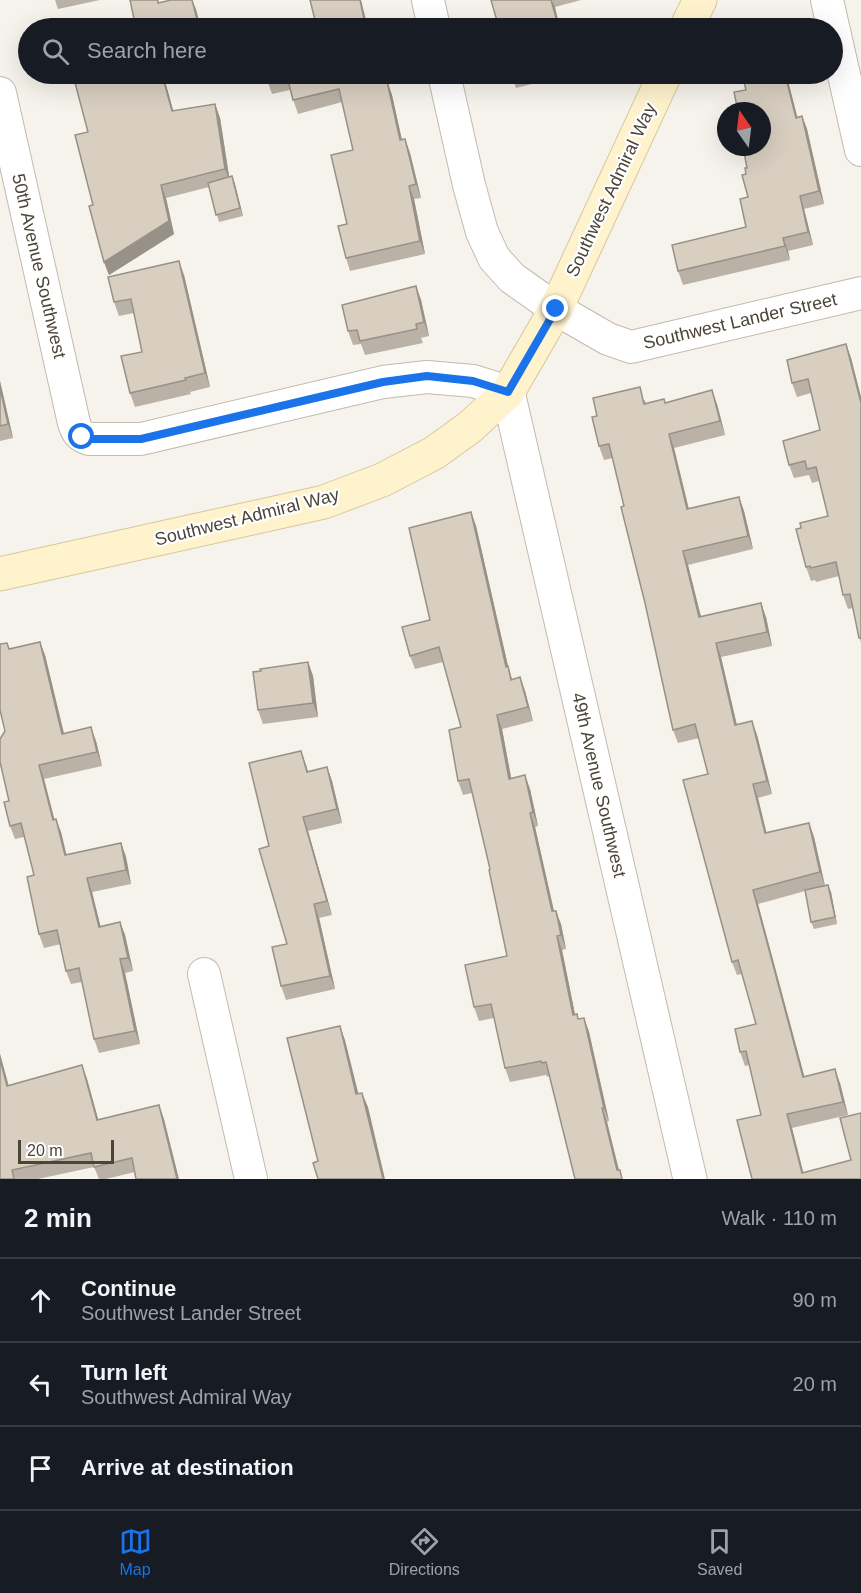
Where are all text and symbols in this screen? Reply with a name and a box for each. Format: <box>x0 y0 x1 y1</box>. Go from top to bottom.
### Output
search box <box>18 18 843 84</box>
icon: search <box>39 35 72 68</box>
text: Search here <box>87 38 207 63</box>
street label: Southwest Admiral Way <box>562 100 660 280</box>
north arrow <box>717 102 771 156</box>
street label: 50th Avenue Southwest <box>8 172 70 360</box>
street label: Southwest Lander Street <box>641 289 839 353</box>
route end <box>542 295 568 321</box>
route start <box>68 423 94 449</box>
street label: Southwest Admiral Way <box>153 484 341 550</box>
street label: 49th Avenue Southwest <box>568 691 630 879</box>
scale bar <box>18 1137 114 1164</box>
text: 20 m <box>27 1142 63 1159</box>
text: 2 min <box>24 1203 92 1233</box>
text: Walk · 110 m <box>721 1207 837 1229</box>
text: Continue <box>81 1276 176 1301</box>
icon: ahead <box>24 1284 57 1317</box>
text: 90 m <box>793 1289 837 1311</box>
text: Southwest Lander Street <box>81 1302 301 1324</box>
text: Turn left <box>81 1360 167 1385</box>
icon: left <box>24 1368 57 1401</box>
text: 20 m <box>793 1373 837 1395</box>
text: Southwest Admiral Way <box>81 1386 291 1408</box>
icon: arrive <box>24 1452 57 1485</box>
text: Arrive at destination <box>81 1455 294 1480</box>
tab: Map <box>119 1525 152 1579</box>
tab: Directions <box>389 1525 460 1579</box>
tab: Saved <box>697 1525 742 1579</box>

